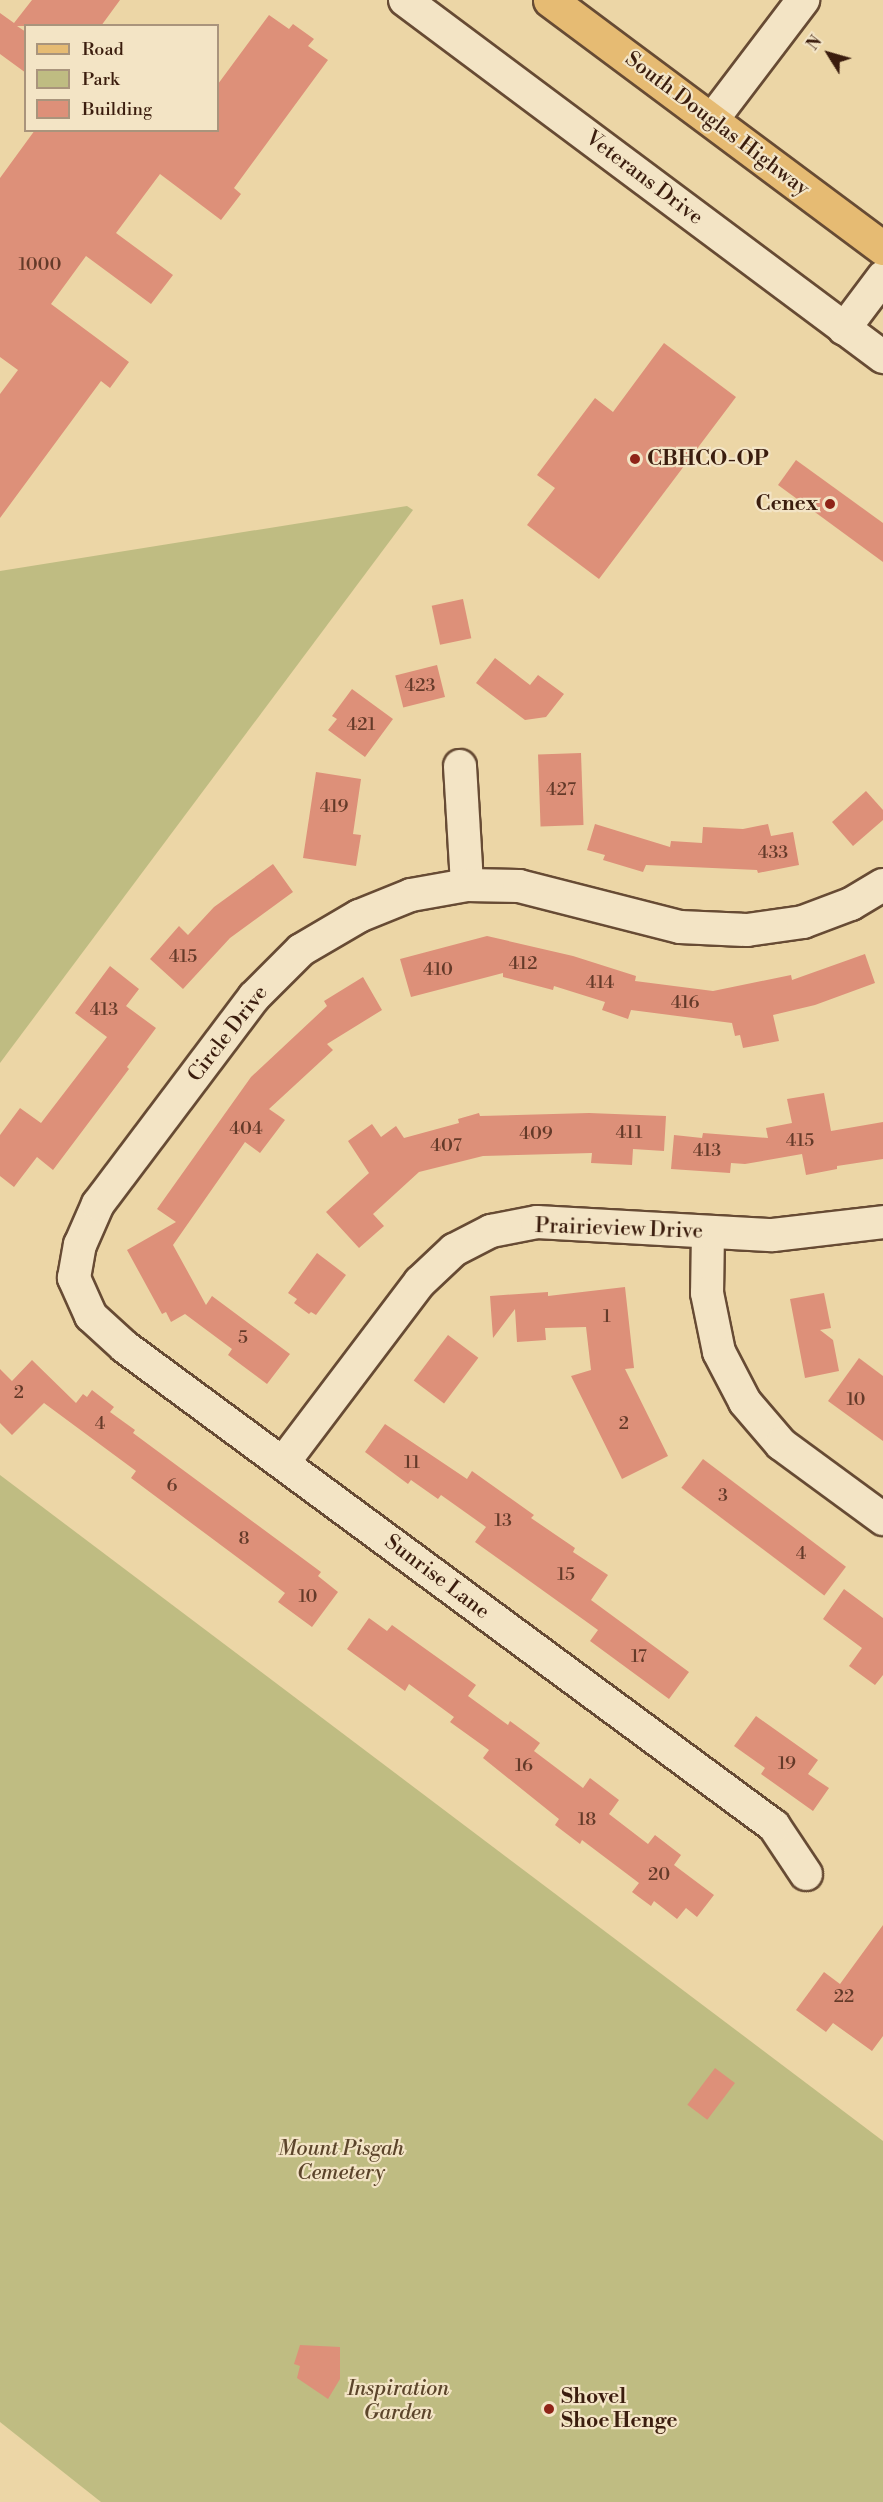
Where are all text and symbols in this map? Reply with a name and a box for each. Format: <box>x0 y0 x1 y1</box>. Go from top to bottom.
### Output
legend <box>24 24 219 132</box>
north arrow <box>799 24 859 84</box>
text: N <box>803 32 826 54</box>
text: Road <box>82 38 124 61</box>
street label: South Douglas Highway <box>620 47 814 201</box>
text: Park <box>82 68 119 91</box>
text: Building <box>82 98 152 121</box>
street label: Veterans Drive <box>580 126 708 230</box>
house number: 1000 <box>19 254 61 276</box>
place label: CBHCO-OP <box>647 446 769 472</box>
marker: CBHCO-OP <box>628 452 642 466</box>
place label: Cenex <box>755 491 818 517</box>
marker: Cenex <box>823 497 837 511</box>
house number: 423 <box>405 675 435 697</box>
house number: 421 <box>347 714 375 736</box>
house number: 427 <box>546 779 576 801</box>
house number: 419 <box>320 796 348 818</box>
house number: 433 <box>758 842 788 864</box>
house number: 415 <box>169 946 197 968</box>
house number: 412 <box>508 953 538 975</box>
house number: 410 <box>423 959 453 981</box>
house number: 414 <box>586 972 614 994</box>
street label: Circle Drive <box>183 981 273 1087</box>
house number: 416 <box>671 992 699 1014</box>
house number: 413 <box>90 999 118 1021</box>
house number: 404 <box>229 1118 263 1140</box>
house number: 411 <box>616 1122 642 1144</box>
house number: 409 <box>519 1123 553 1145</box>
house number: 415 <box>786 1130 814 1152</box>
house number: 407 <box>430 1135 462 1157</box>
house number: 413 <box>693 1140 721 1162</box>
street label: Prairieview Drive <box>535 1213 703 1245</box>
house number: 1 <box>603 1306 611 1328</box>
house number: 5 <box>238 1327 248 1349</box>
house number: 2 <box>14 1382 24 1404</box>
house number: 10 <box>846 1389 866 1411</box>
house number: 4 <box>95 1413 105 1435</box>
house number: 2 <box>619 1413 629 1435</box>
house number: 11 <box>404 1452 420 1474</box>
house number: 6 <box>167 1475 177 1497</box>
house number: 3 <box>718 1485 728 1507</box>
house number: 13 <box>494 1510 512 1532</box>
house number: 8 <box>238 1528 250 1550</box>
street label: Sunrise Lane <box>380 1529 494 1625</box>
house number: 4 <box>796 1543 806 1565</box>
house number: 15 <box>557 1564 575 1586</box>
house number: 10 <box>298 1586 318 1608</box>
house number: 17 <box>631 1646 647 1668</box>
house number: 19 <box>778 1753 796 1775</box>
house number: 16 <box>515 1755 533 1777</box>
house number: 18 <box>578 1809 596 1831</box>
house number: 20 <box>648 1864 670 1886</box>
house number: 22 <box>834 1986 854 2008</box>
park label: Mount Pisgah Cemetery <box>278 2136 404 2186</box>
park label: Inspiration Garden <box>347 2376 449 2426</box>
place label: Shovel Shoe Henge <box>561 2384 678 2434</box>
marker: Shovel Shoe Henge <box>542 2402 556 2416</box>

